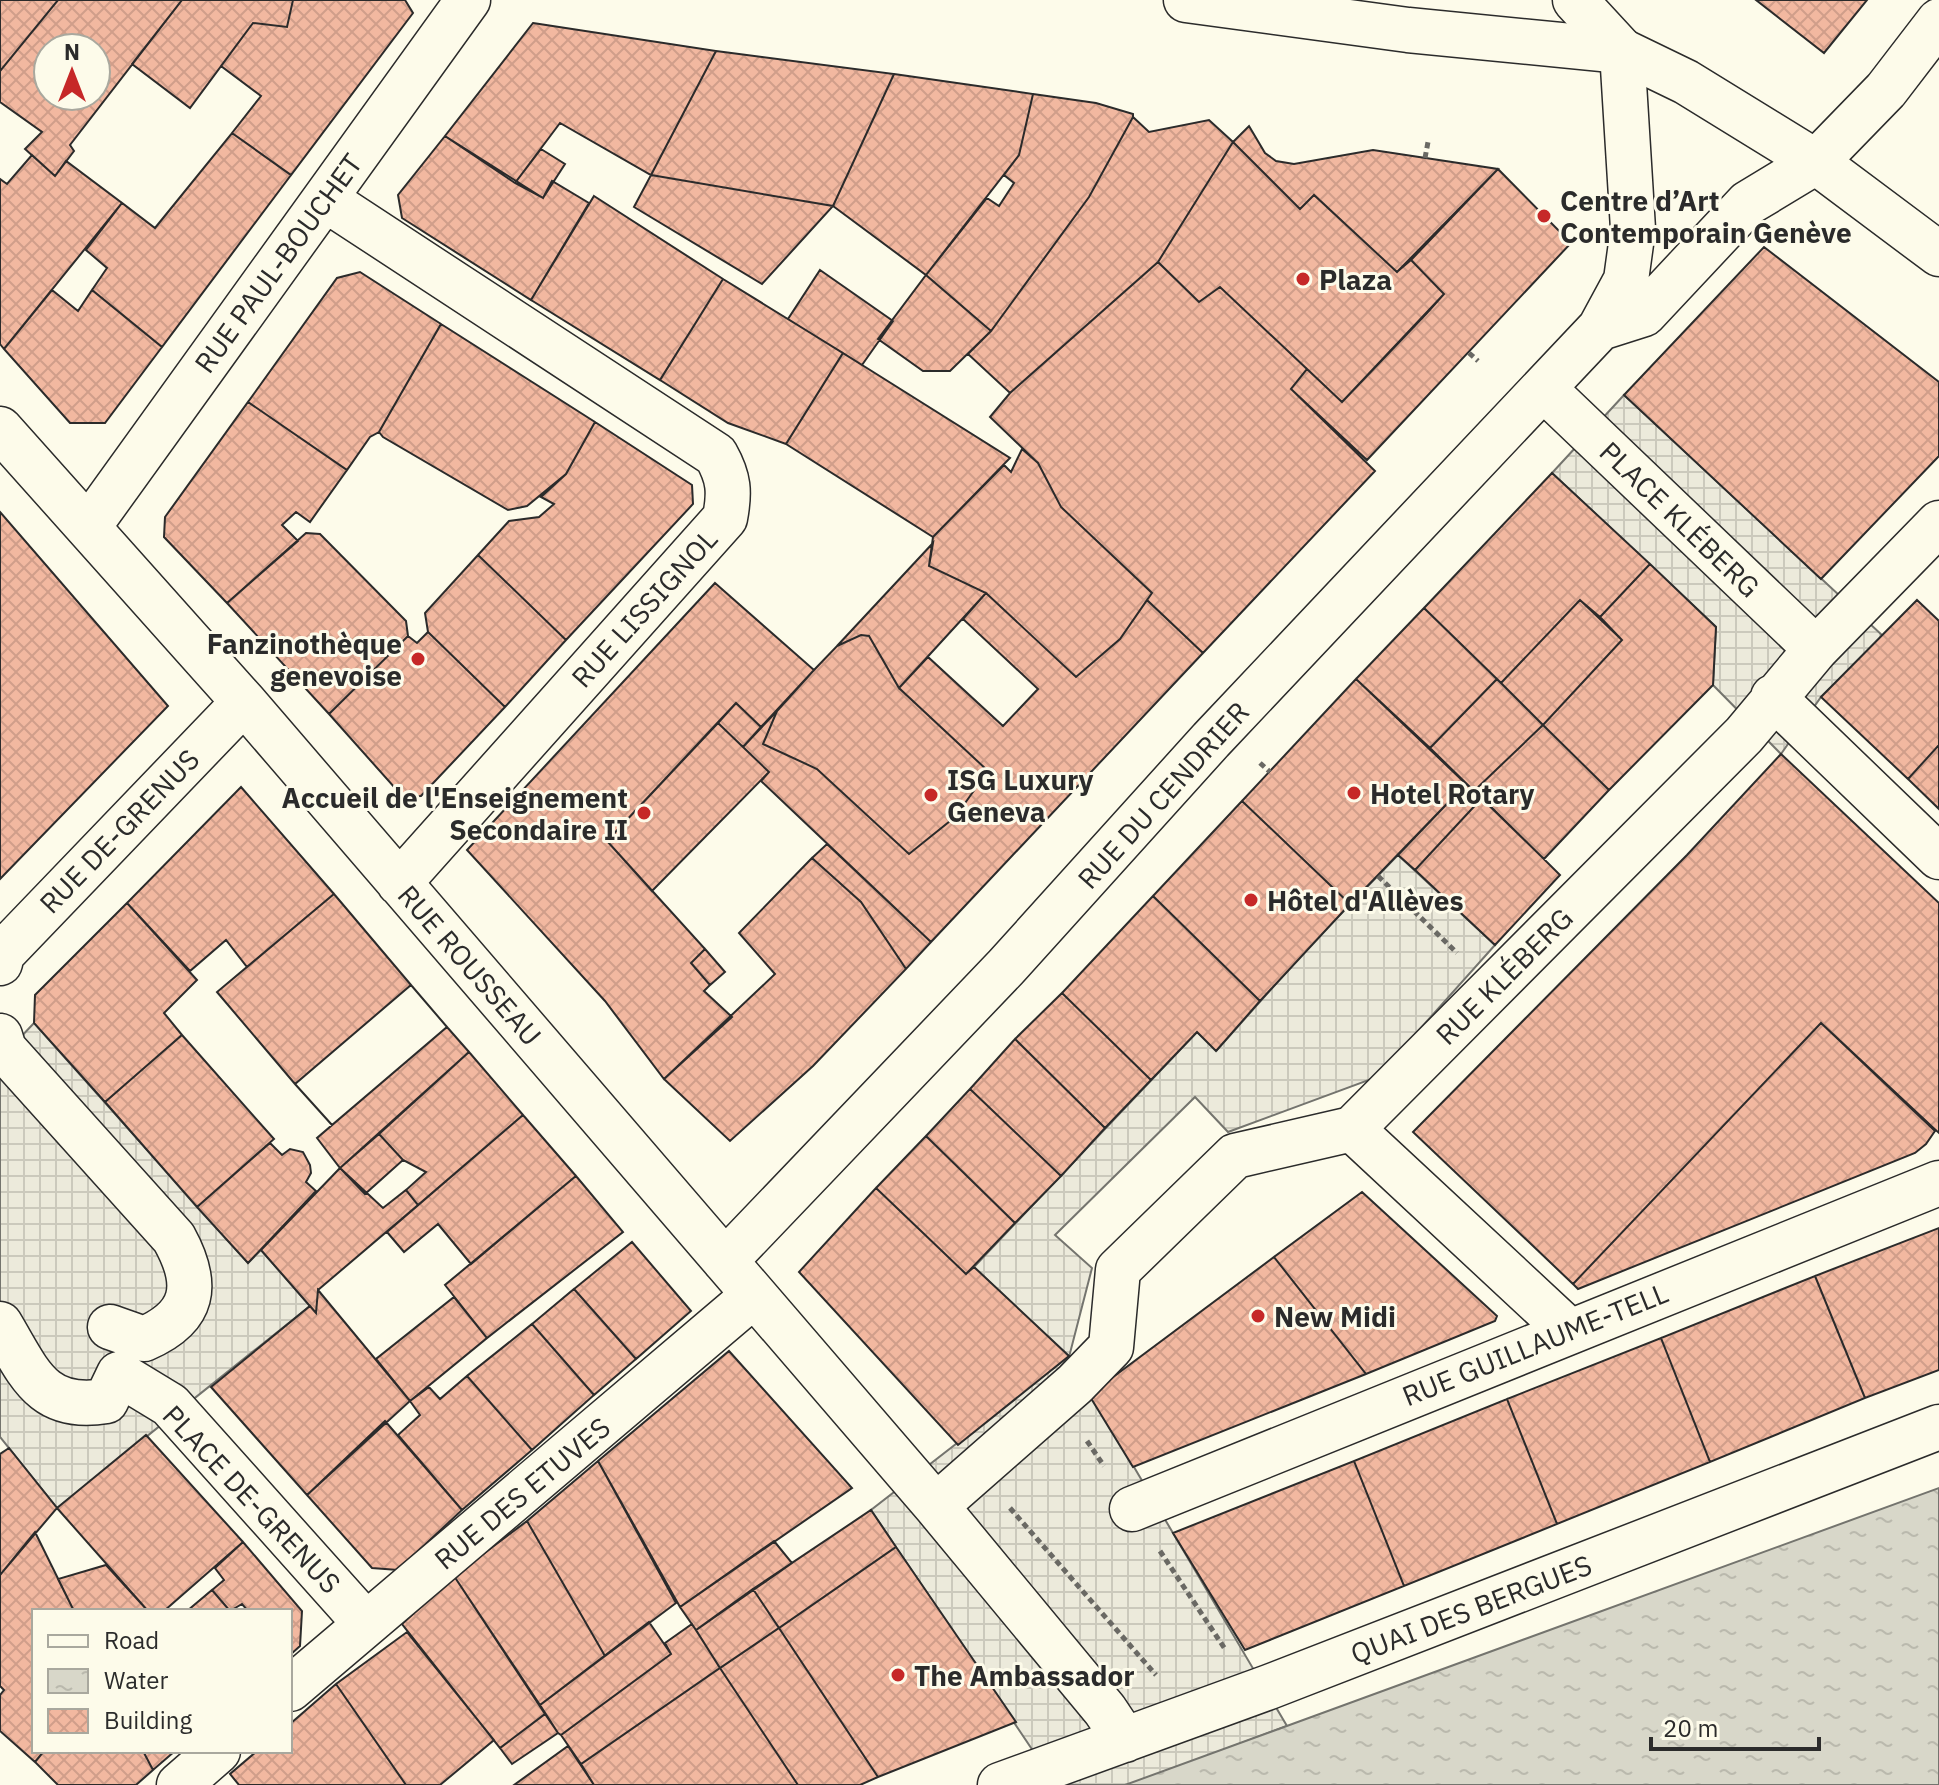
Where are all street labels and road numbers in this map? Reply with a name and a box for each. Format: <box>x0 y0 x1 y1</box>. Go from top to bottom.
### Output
street label: RUE PAUL-BOUCHET <box>186 146 370 380</box>
street label: PLACE KLÉBERG <box>1592 433 1768 605</box>
street label: RUE LISSIGNOL <box>563 521 725 695</box>
street label: RUE DU CENDRIER <box>1069 694 1257 896</box>
street label: RUE DE-GRENUS <box>31 741 207 921</box>
street label: RUE ROUSSEAU <box>390 877 550 1053</box>
street label: RUE KLÉBERG <box>1428 900 1580 1052</box>
street label: RUE GUILLAUME-TELL <box>1397 1274 1673 1414</box>
street label: PLACE DE-GRENUS <box>155 1397 349 1601</box>
street label: RUE DES ETUVES <box>426 1409 618 1577</box>
street label: QUAI DES BERGUES <box>1345 1546 1597 1672</box>

